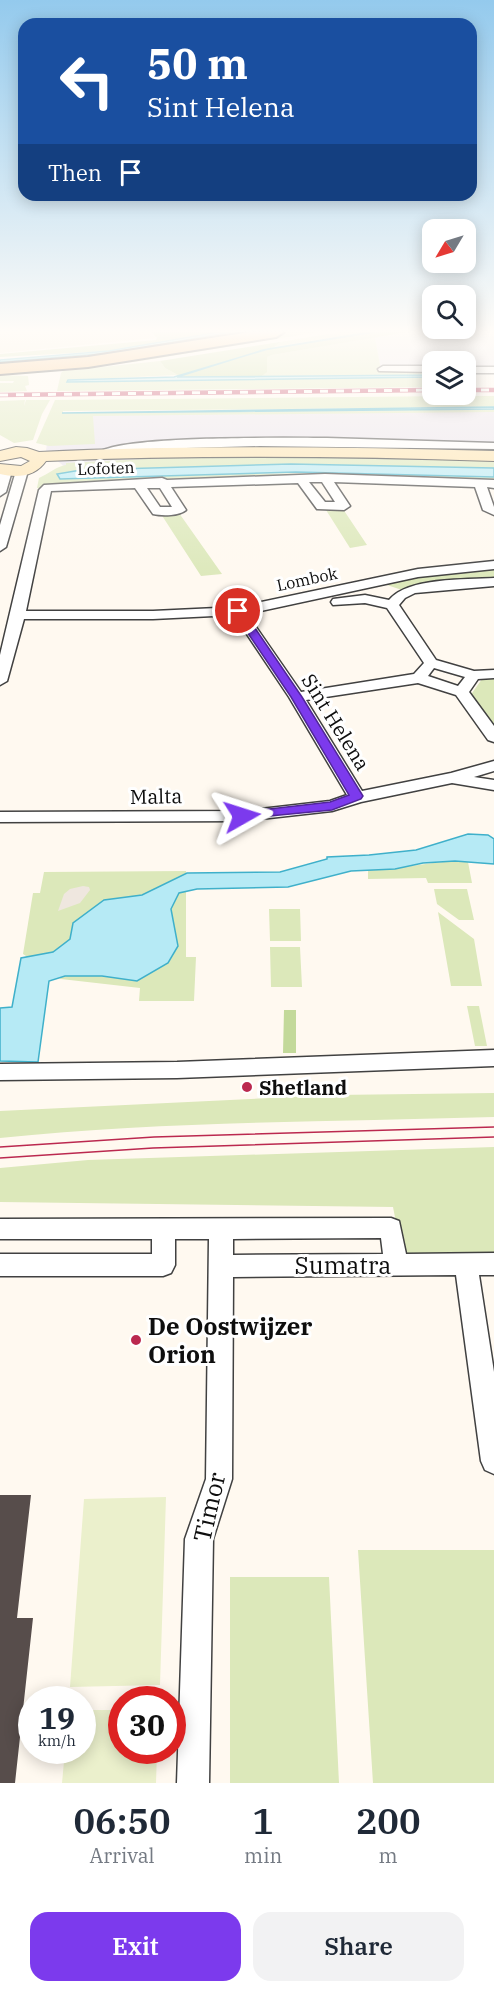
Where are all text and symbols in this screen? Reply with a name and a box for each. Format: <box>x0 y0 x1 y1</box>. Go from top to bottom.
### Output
text: 50 m <box>147 36 248 91</box>
icon: left <box>48 42 126 120</box>
text: Sint Helena <box>147 89 295 124</box>
icon: arrive <box>114 156 147 189</box>
text: Then <box>48 158 102 187</box>
north arrow <box>422 219 476 273</box>
map controls <box>422 219 476 405</box>
button: search <box>422 285 476 339</box>
button: layers <box>422 351 476 405</box>
street label: Lofoten <box>77 457 135 479</box>
street label: Lombok <box>275 563 340 595</box>
pin <box>212 585 263 636</box>
icon: arrive <box>221 594 254 627</box>
street label: Sint Helena <box>296 668 376 776</box>
street label: Malta <box>130 782 182 810</box>
position arrow <box>210 784 274 848</box>
place label: Shetland <box>259 1074 348 1101</box>
marker: Shetland <box>240 1080 254 1094</box>
street label: Sumatra <box>295 1249 391 1281</box>
place label: De Oostwijzer Orion <box>148 1310 312 1370</box>
marker: De Oostwijzer Orion <box>129 1333 143 1347</box>
street label: Timor <box>186 1469 233 1545</box>
speed limit sign: 30 <box>108 1686 186 1764</box>
text: 19 <box>39 1698 75 1737</box>
text: km/h <box>38 1731 76 1750</box>
text: 06:50 <box>73 1797 171 1844</box>
text: 1 <box>252 1797 274 1844</box>
text: 200 <box>356 1797 421 1844</box>
text: Arrival <box>89 1842 155 1869</box>
text: min <box>244 1842 282 1869</box>
text: m <box>379 1842 398 1869</box>
button: Exit <box>30 1912 241 1981</box>
button: Share <box>253 1912 464 1981</box>

